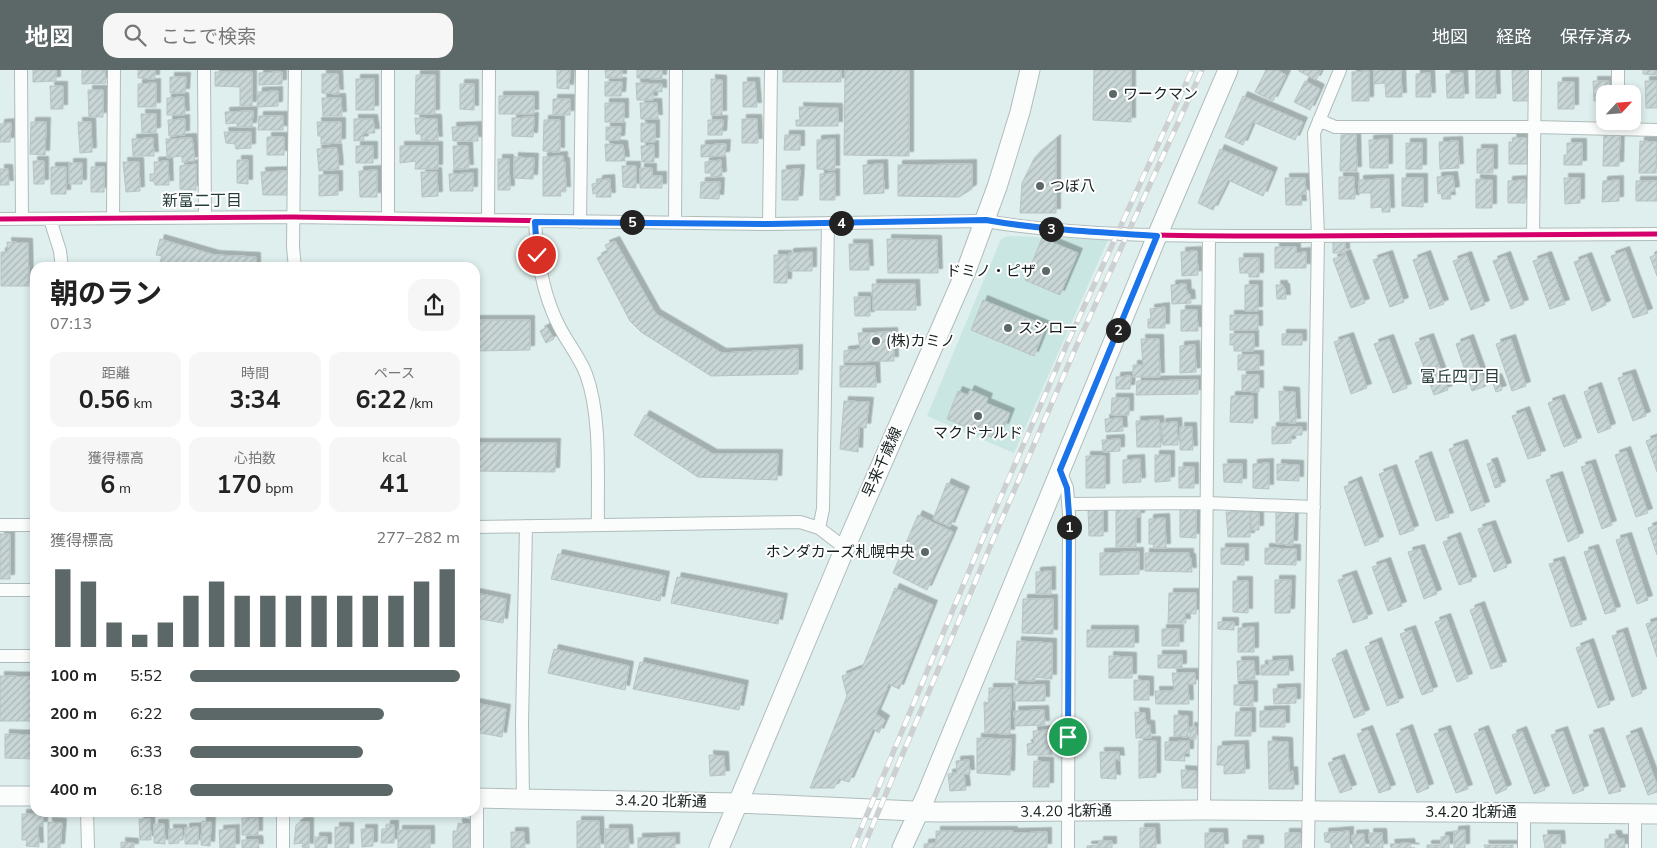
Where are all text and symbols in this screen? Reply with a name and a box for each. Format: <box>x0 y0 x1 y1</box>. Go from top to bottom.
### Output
search box <box>103 13 453 58</box>
text: 地図 <box>25 21 73 53</box>
icon: search <box>121 21 149 49</box>
text: ここで検索 <box>161 24 256 50</box>
text: 地図 <box>1432 25 1468 49</box>
text: 経路 <box>1496 25 1532 49</box>
text: 保存済み <box>1560 25 1632 49</box>
place label: ワークマン <box>1123 84 1198 104</box>
north arrow <box>1596 85 1641 130</box>
map controls <box>1596 85 1641 130</box>
marker: ワークマン <box>1107 88 1119 100</box>
place label: つぼ八 <box>1050 176 1095 196</box>
marker: つぼ八 <box>1034 180 1046 192</box>
district label: 新富二丁目 <box>162 190 242 212</box>
pin: 5 <box>620 210 644 234</box>
pin: 4 <box>828 210 854 236</box>
text: 5 <box>628 213 637 232</box>
text: 4 <box>837 214 846 233</box>
pin: 3 <box>1038 216 1064 242</box>
text: 3 <box>1047 220 1056 239</box>
pin <box>516 234 558 276</box>
icon: check <box>523 241 551 269</box>
place label: ドミノ・ピザ <box>946 261 1036 281</box>
marker: ドミノ・ピザ <box>1040 265 1052 277</box>
text: 朝のラン <box>50 275 162 313</box>
button: share <box>408 279 460 331</box>
text: 07:13 <box>50 313 92 335</box>
place label: スシロー <box>1018 318 1078 338</box>
pin: 2 <box>1106 318 1130 342</box>
text: 2 <box>1114 321 1123 340</box>
marker: スシロー <box>1002 322 1014 334</box>
place label: (株)カミノ <box>886 331 956 351</box>
marker: (株)カミノ <box>870 335 882 347</box>
text: 距離 <box>102 364 130 383</box>
text: 時間 <box>241 364 269 383</box>
text: ペース <box>374 364 415 383</box>
district label: 富丘四丁目 <box>1420 366 1500 388</box>
text: 0.56 <box>79 383 130 417</box>
text: 3:34 <box>229 383 281 417</box>
text: 6:22 <box>355 383 407 417</box>
text: km <box>130 394 153 413</box>
text: /km <box>407 394 433 413</box>
marker: マクドナルド <box>972 410 984 422</box>
place label: マクドナルド <box>933 423 1023 443</box>
street label: 早来千歳線 <box>858 424 906 500</box>
text: kcal <box>382 448 407 467</box>
text: 獲得標高 <box>88 449 144 468</box>
text: 心拍数 <box>234 449 276 468</box>
text: 41 <box>379 467 409 501</box>
text: 6 <box>100 468 115 502</box>
text: 170 <box>217 468 262 502</box>
text: m <box>115 479 131 498</box>
text: bpm <box>262 479 293 498</box>
pin: 1 <box>1056 514 1082 540</box>
text: 1 <box>1065 518 1074 537</box>
text: 277–282 m <box>377 527 460 549</box>
text: 獲得標高 <box>50 530 114 552</box>
place label: ホンダカーズ札幌中央 <box>766 542 915 562</box>
marker: ホンダカーズ札幌中央 <box>919 546 931 558</box>
text: 100 m <box>50 665 97 687</box>
text: 5:52 <box>130 665 162 687</box>
text: 200 m <box>50 703 97 725</box>
text: 6:22 <box>130 703 162 725</box>
pin <box>1047 716 1089 758</box>
icon: arrive <box>1054 723 1082 751</box>
text: 300 m <box>50 741 97 763</box>
text: 6:33 <box>130 741 162 763</box>
text: 400 m <box>50 779 97 801</box>
text: 6:18 <box>130 779 162 801</box>
street label: 3.4.20 北新通 <box>615 790 707 812</box>
street label: 3.4.20 北新通 <box>1020 800 1112 822</box>
street label: 3.4.20 北新通 <box>1425 802 1517 822</box>

